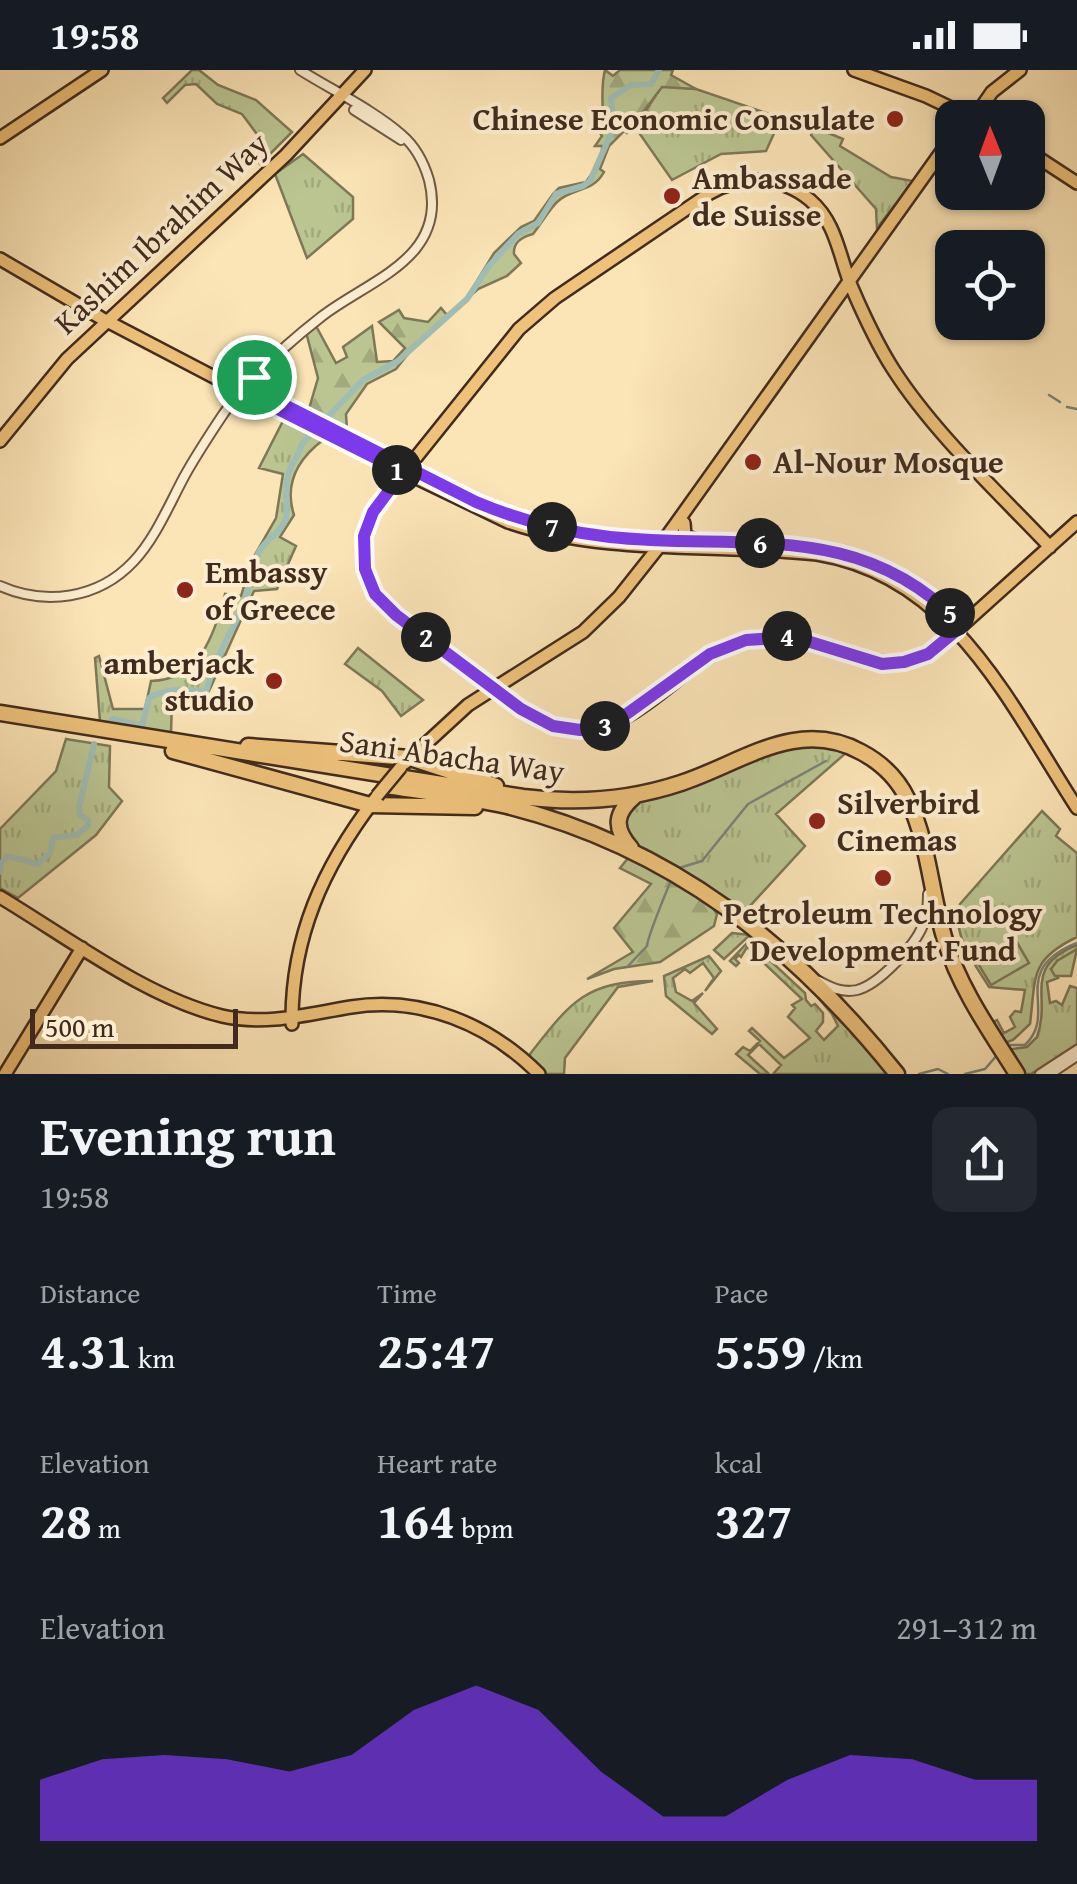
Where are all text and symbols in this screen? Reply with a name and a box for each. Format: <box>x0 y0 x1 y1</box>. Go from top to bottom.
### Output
text: 19:58 <box>50 7 140 63</box>
place label: Chinese Economic Consulate <box>473 95 875 142</box>
north arrow <box>935 100 1045 210</box>
map controls <box>935 100 1045 340</box>
marker: Chinese Economic Consulate <box>884 108 906 130</box>
street label: Kashim Ibrahim Way <box>43 120 279 345</box>
place label: Ambassade de Suisse <box>692 154 852 238</box>
marker: Ambassade de Suisse <box>661 185 683 207</box>
button: locate <box>935 230 1045 340</box>
pin <box>212 335 297 420</box>
icon: arrive <box>227 350 282 405</box>
place label: Al-Nour Mosque <box>773 438 1004 485</box>
pin: 1 <box>372 445 422 495</box>
text: 1 <box>390 449 404 490</box>
marker: Al-Nour Mosque <box>742 451 764 473</box>
pin: 7 <box>527 502 577 552</box>
text: 7 <box>545 506 559 547</box>
pin: 6 <box>735 518 785 568</box>
text: 6 <box>753 522 767 563</box>
place label: Embassy of Greece <box>205 548 336 632</box>
marker: Embassy of Greece <box>174 579 196 601</box>
pin: 5 <box>925 588 975 638</box>
text: 5 <box>943 592 957 633</box>
pin: 4 <box>762 611 812 661</box>
pin: 2 <box>401 612 451 662</box>
text: 4 <box>780 615 794 656</box>
text: 2 <box>419 616 433 657</box>
place label: amberjack studio <box>104 639 255 723</box>
marker: amberjack studio <box>263 670 285 692</box>
pin: 3 <box>580 701 630 751</box>
text: 3 <box>598 705 612 746</box>
street label: Sani Abacha Way <box>337 716 568 795</box>
place label: Silverbird Cinemas <box>837 779 981 863</box>
marker: Silverbird Cinemas <box>806 810 828 832</box>
marker: Petroleum Technology Development Fund <box>872 867 894 889</box>
place label: Petroleum Technology Development Fund <box>724 889 1043 973</box>
scale bar <box>30 1004 238 1048</box>
text: 500 m <box>45 1006 114 1047</box>
text: Evening run <box>40 1095 336 1175</box>
button: share <box>932 1107 1037 1212</box>
text: 19:58 <box>40 1173 109 1220</box>
text: Distance <box>40 1272 140 1313</box>
text: Time <box>377 1272 437 1313</box>
text: Pace <box>715 1272 769 1313</box>
text: 4.31 <box>40 1313 132 1386</box>
text: 25:47 <box>377 1313 495 1386</box>
text: 5:59 <box>715 1313 807 1386</box>
text: km <box>132 1337 175 1378</box>
text: /km <box>807 1337 863 1378</box>
text: Elevation <box>40 1442 150 1483</box>
text: Heart rate <box>377 1442 497 1483</box>
text: kcal <box>715 1442 762 1483</box>
text: 28 <box>40 1483 92 1556</box>
text: 164 <box>377 1483 455 1556</box>
text: 327 <box>715 1483 792 1556</box>
text: m <box>92 1507 121 1548</box>
text: bpm <box>455 1507 514 1548</box>
text: Elevation <box>40 1604 165 1651</box>
text: 291–312 m <box>896 1604 1037 1651</box>

